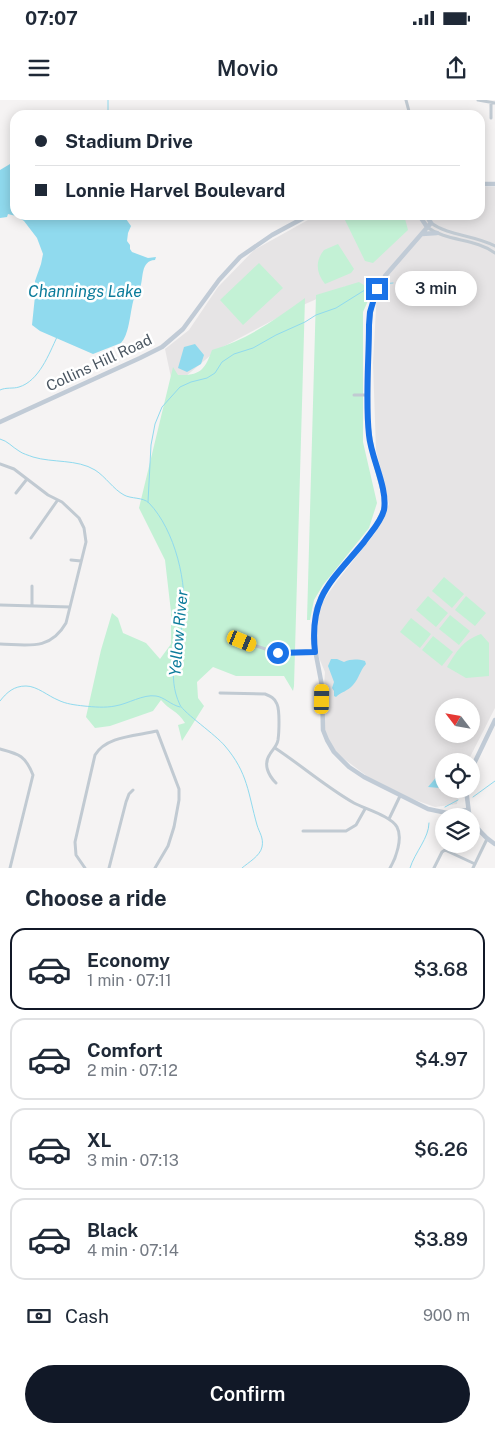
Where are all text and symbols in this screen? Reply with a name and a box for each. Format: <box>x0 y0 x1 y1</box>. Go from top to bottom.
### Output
text: 07:07 <box>25 7 78 29</box>
icon: menu <box>25 54 53 82</box>
icon: share <box>442 54 470 82</box>
text: Movio <box>217 55 278 81</box>
text: Stadium Drive <box>65 130 193 152</box>
text: Lonnie Harvel Boulevard <box>65 179 285 201</box>
callout: 3 min <box>394 272 477 306</box>
route end <box>366 278 388 300</box>
text: 3 min <box>415 279 457 298</box>
water label: Channings Lake <box>28 282 142 301</box>
street label: Collins Hill Road <box>43 331 154 394</box>
water label: Yellow River <box>165 588 192 677</box>
car <box>225 628 258 654</box>
route start <box>267 642 289 664</box>
car <box>314 684 329 714</box>
north arrow <box>435 698 480 742</box>
map controls <box>435 698 480 853</box>
button: locate <box>435 753 480 798</box>
button: layers <box>435 808 480 853</box>
text: Choose a ride <box>25 885 167 911</box>
icon: car <box>27 947 72 992</box>
text: Economy <box>87 949 170 971</box>
text: $3.68 <box>414 958 468 980</box>
text: 1 min · 07:11 <box>87 971 172 990</box>
icon: car <box>27 1037 72 1082</box>
text: Comfort <box>87 1039 163 1061</box>
text: $4.97 <box>415 1048 468 1070</box>
text: 2 min · 07:12 <box>87 1061 178 1080</box>
icon: car <box>27 1127 72 1172</box>
text: XL <box>87 1129 112 1151</box>
text: $6.26 <box>414 1138 468 1160</box>
text: 3 min · 07:13 <box>87 1151 179 1170</box>
icon: car <box>27 1217 72 1262</box>
text: Black <box>87 1219 138 1241</box>
text: $3.89 <box>414 1228 468 1250</box>
text: 4 min · 07:14 <box>87 1241 179 1260</box>
icon: cash <box>25 1302 53 1330</box>
text: Cash <box>65 1305 109 1327</box>
text: 900 m <box>423 1306 470 1325</box>
button: Confirm <box>25 1365 470 1423</box>

